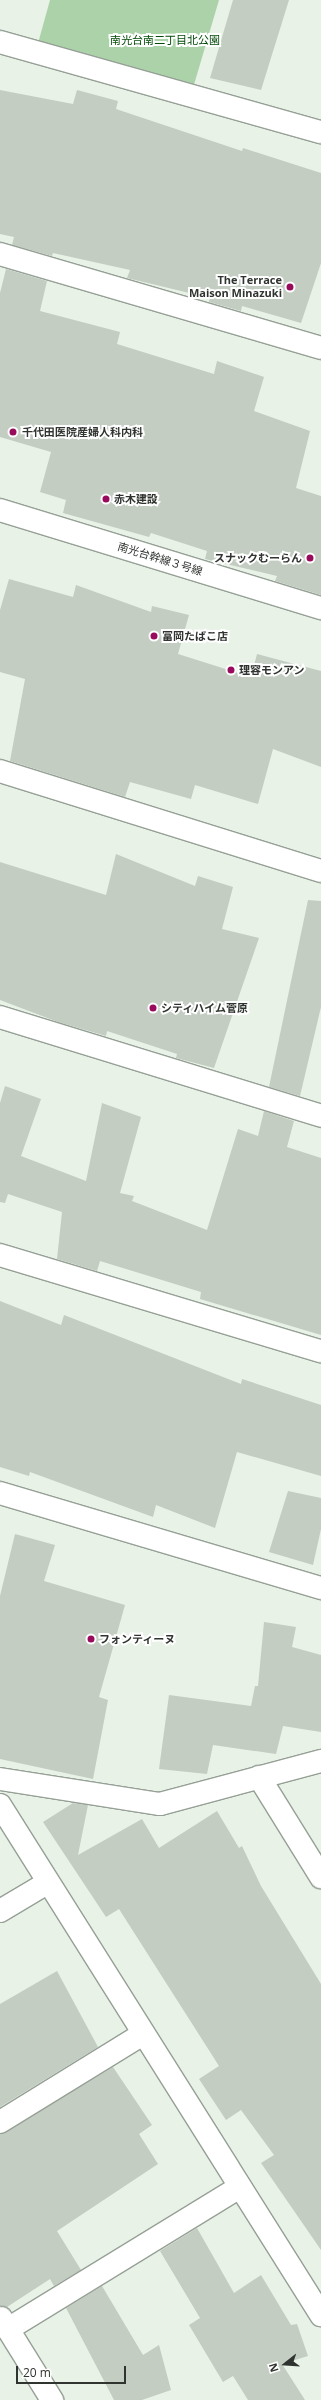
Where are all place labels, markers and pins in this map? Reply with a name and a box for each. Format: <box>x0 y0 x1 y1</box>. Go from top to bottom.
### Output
place label: The Terrace Maison Minazuki <box>189 274 282 300</box>
marker: The Terrace Maison Minazuki <box>285 282 295 292</box>
place label: 千代田医院産婦人科内科 <box>22 425 143 439</box>
marker: 千代田医院産婦人科内科 <box>7 426 19 438</box>
place label: 赤木建設 <box>114 492 158 506</box>
marker: 赤木建設 <box>101 494 111 504</box>
place label: スナックむーらん <box>214 551 302 565</box>
marker: スナックむーらん <box>305 553 315 563</box>
place label: 冨岡たばこ店 <box>162 629 228 643</box>
marker: 冨岡たばこ店 <box>149 631 159 641</box>
place label: 理容モンアン <box>239 663 305 677</box>
marker: 理容モンアン <box>226 665 236 675</box>
place label: シティハイム菅原 <box>161 1001 249 1015</box>
marker: シティハイム菅原 <box>148 1003 158 1013</box>
place label: フォンティーヌ <box>99 1632 176 1646</box>
marker: フォンティーヌ <box>86 1634 96 1644</box>

